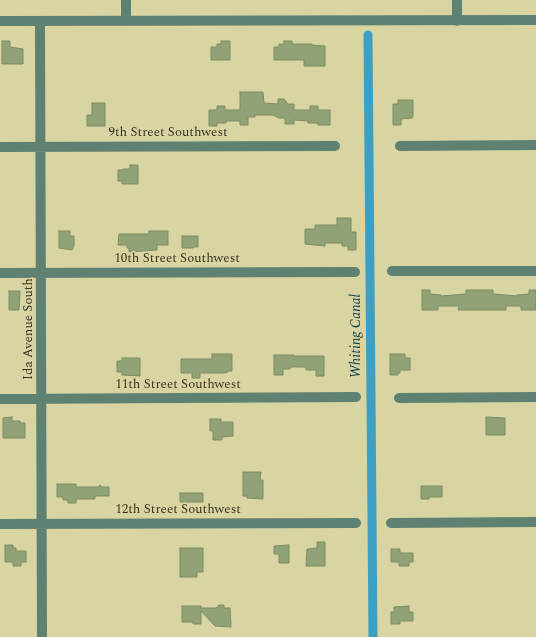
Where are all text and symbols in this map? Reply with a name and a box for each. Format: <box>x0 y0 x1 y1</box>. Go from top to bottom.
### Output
street label: 9th Street Southwest <box>109 125 227 141</box>
street label: 10th Street Southwest <box>114 251 240 267</box>
street label: Ida Avenue South <box>21 278 37 380</box>
water label: Whiting Canal <box>349 294 365 378</box>
street label: 11th Street Southwest <box>115 377 241 393</box>
street label: 12th Street Southwest <box>115 502 241 518</box>

